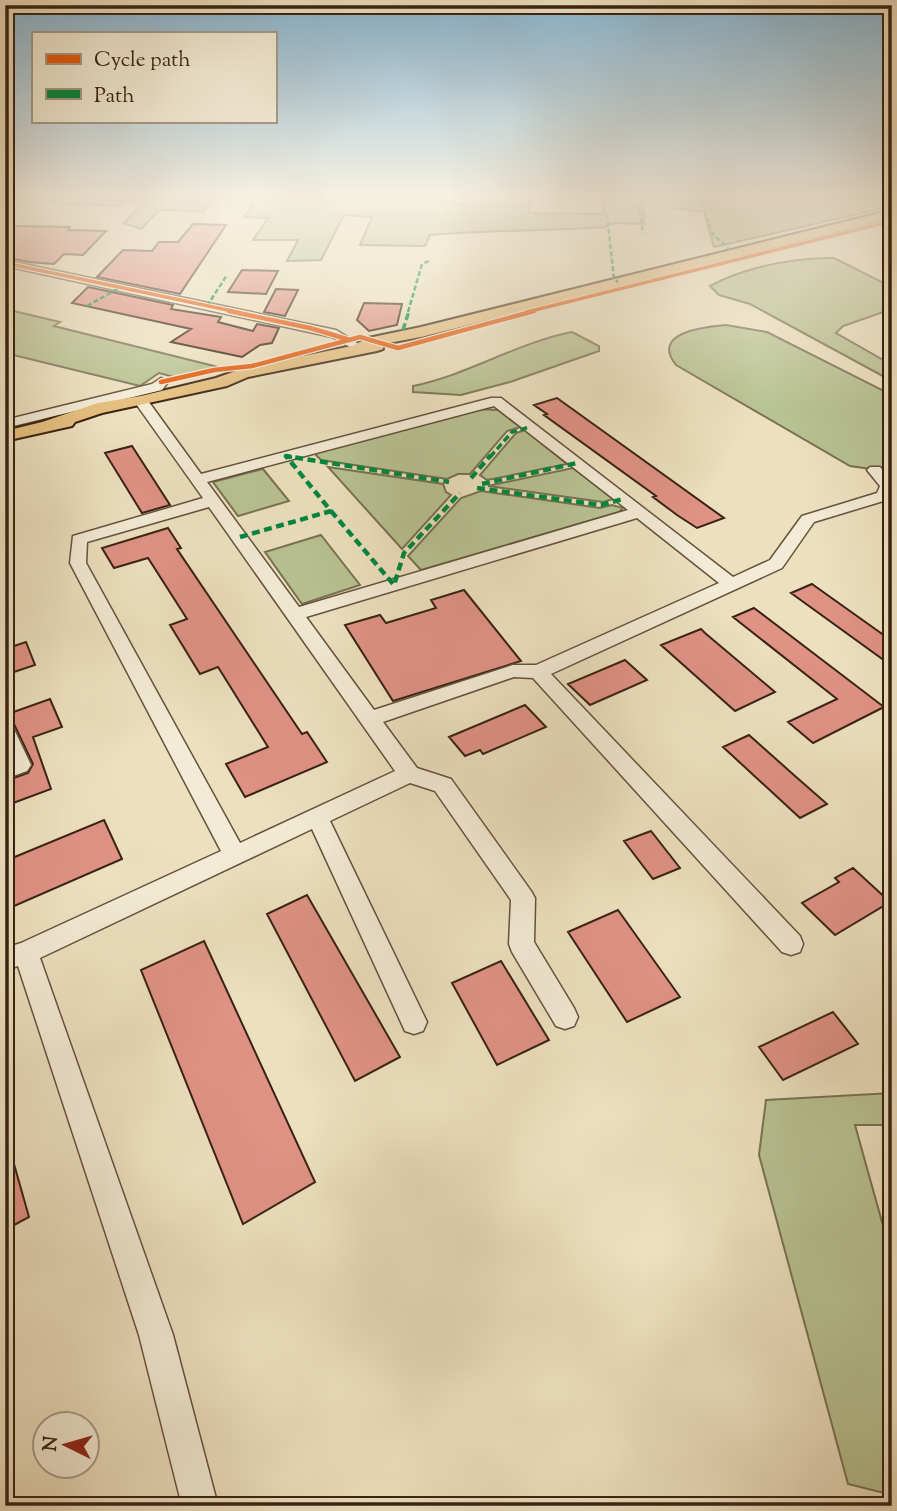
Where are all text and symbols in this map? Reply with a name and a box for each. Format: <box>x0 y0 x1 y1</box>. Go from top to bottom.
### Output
legend <box>32 32 276 122</box>
text: Cycle path <box>94 46 191 76</box>
text: Path <box>94 82 135 112</box>
north arrow <box>32 1410 102 1480</box>
text: N <box>37 1435 66 1452</box>

